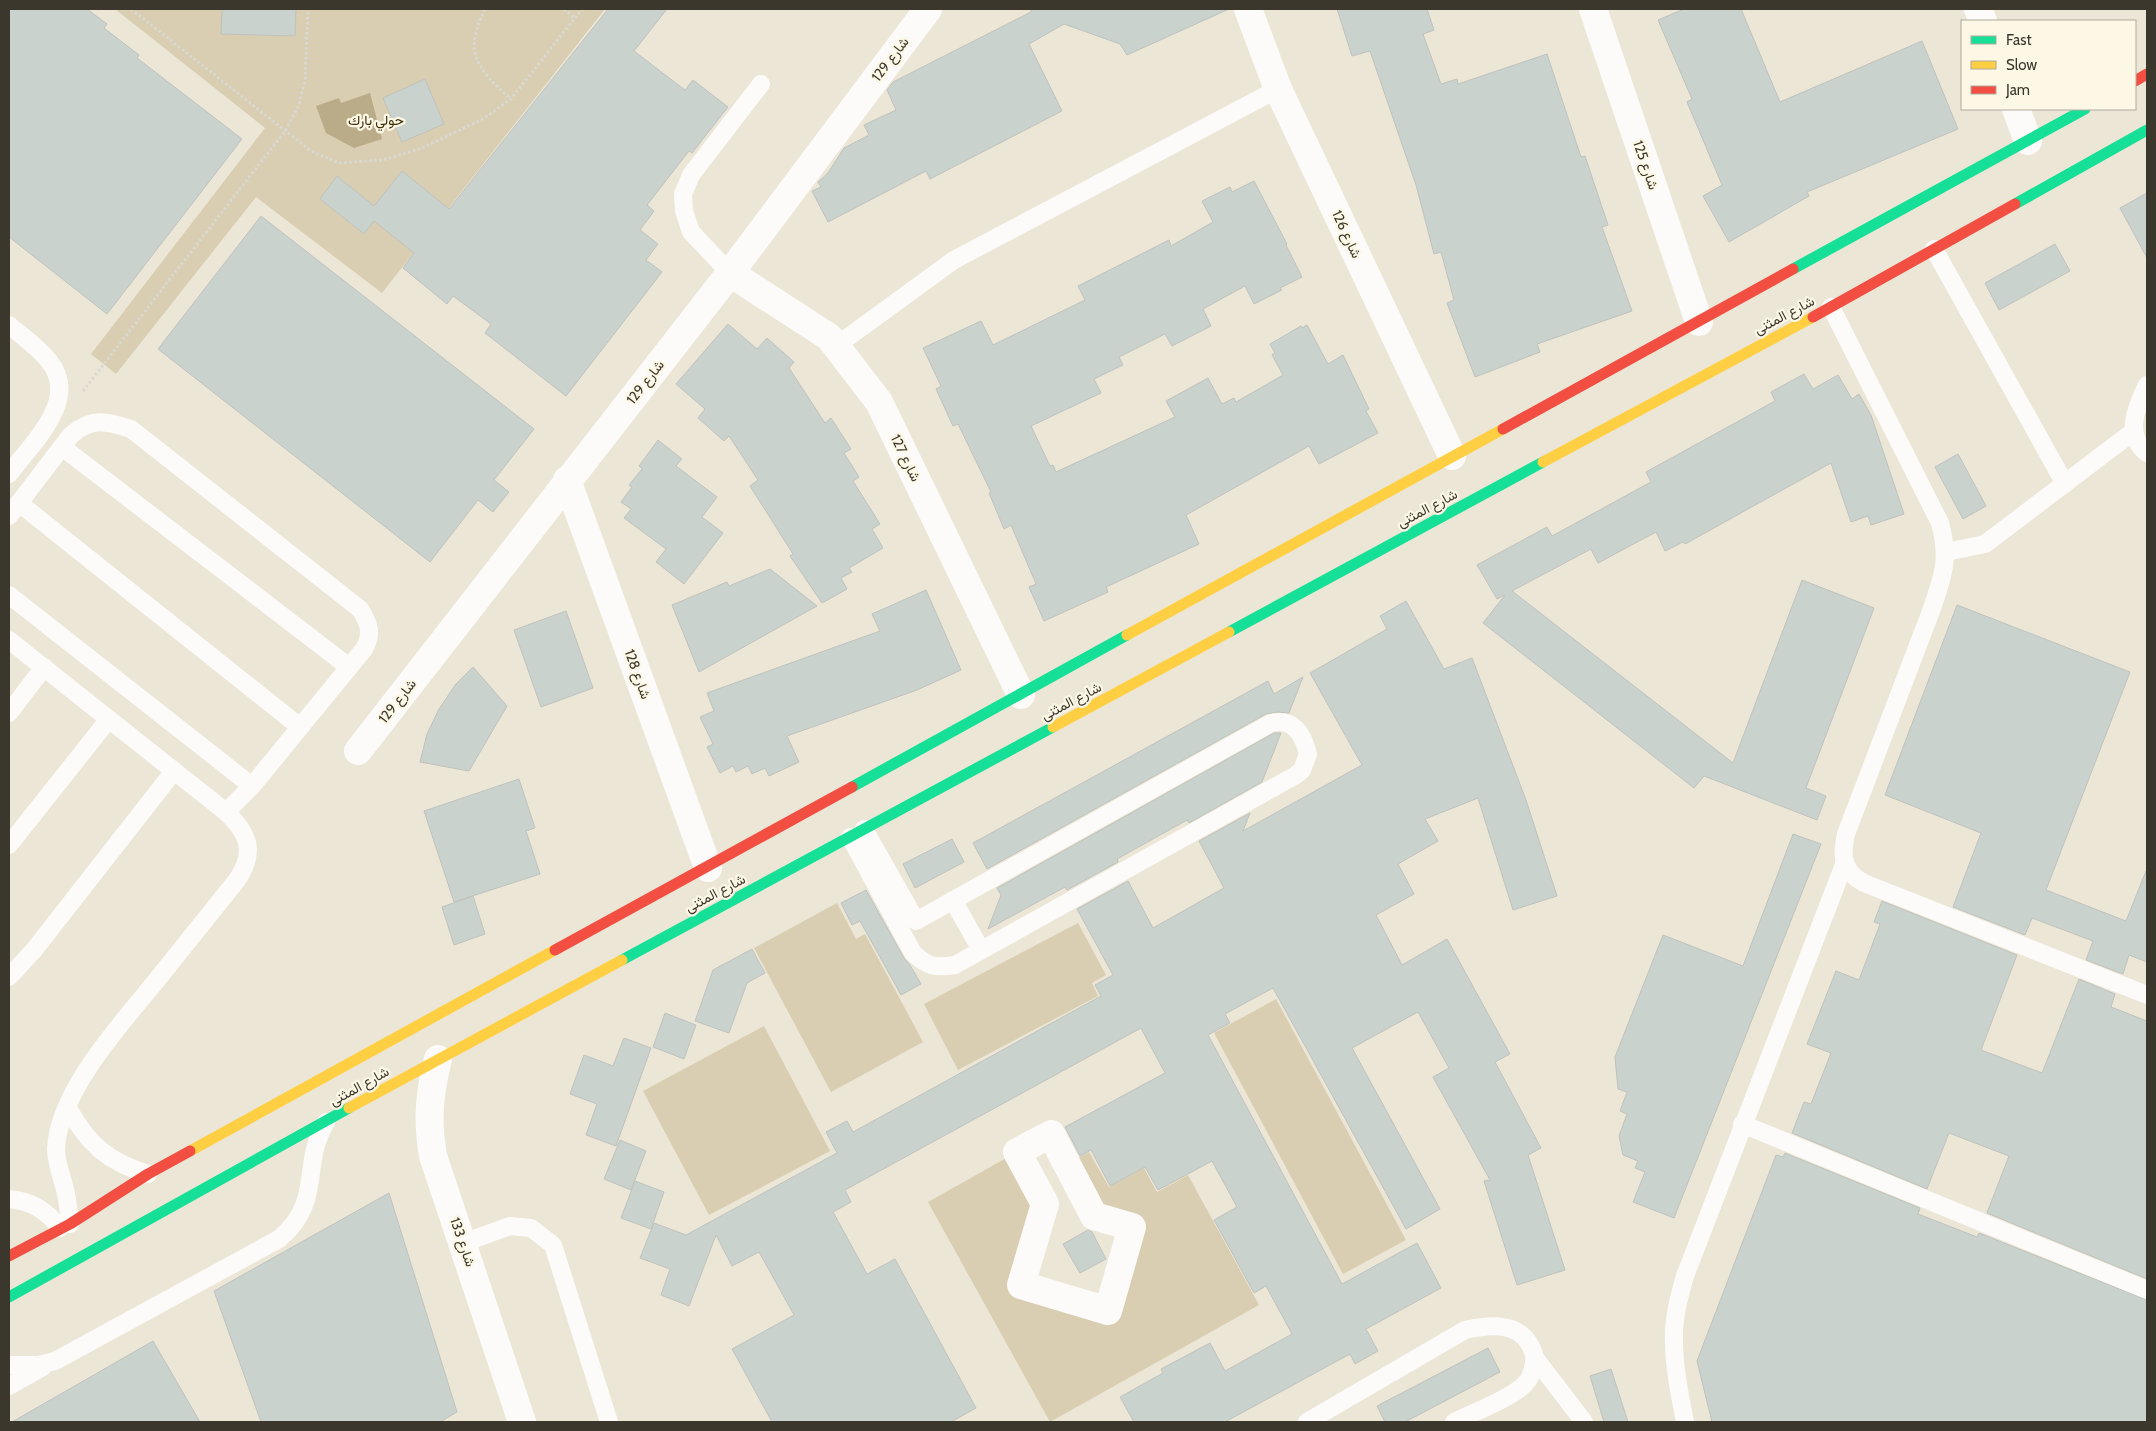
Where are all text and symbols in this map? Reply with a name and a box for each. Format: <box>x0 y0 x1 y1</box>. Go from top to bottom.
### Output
legend <box>1961 20 2136 110</box>
text: Fast <box>2006 31 2031 49</box>
street label: شارع 129 <box>867 33 914 86</box>
text: Slow <box>2006 56 2037 74</box>
text: Jam <box>2005 81 2030 99</box>
park label: حولي بارك <box>348 111 404 132</box>
street label: شارع 125 <box>1627 138 1663 193</box>
street label: شارع 126 <box>1326 207 1366 262</box>
street label: شارع المثنى <box>1751 292 1818 340</box>
street label: شارع 129 <box>622 356 669 409</box>
street label: شارع 127 <box>885 431 925 485</box>
street label: شارع المثنى <box>1394 485 1461 533</box>
street label: شارع 128 <box>619 647 655 702</box>
street label: شارع 129 <box>374 675 421 728</box>
street label: شارع المثنى <box>1038 678 1105 726</box>
street label: شارع المثنى <box>682 870 749 918</box>
street label: شارع المثنى <box>326 1062 393 1112</box>
street label: شارع 133 <box>444 1215 480 1270</box>

